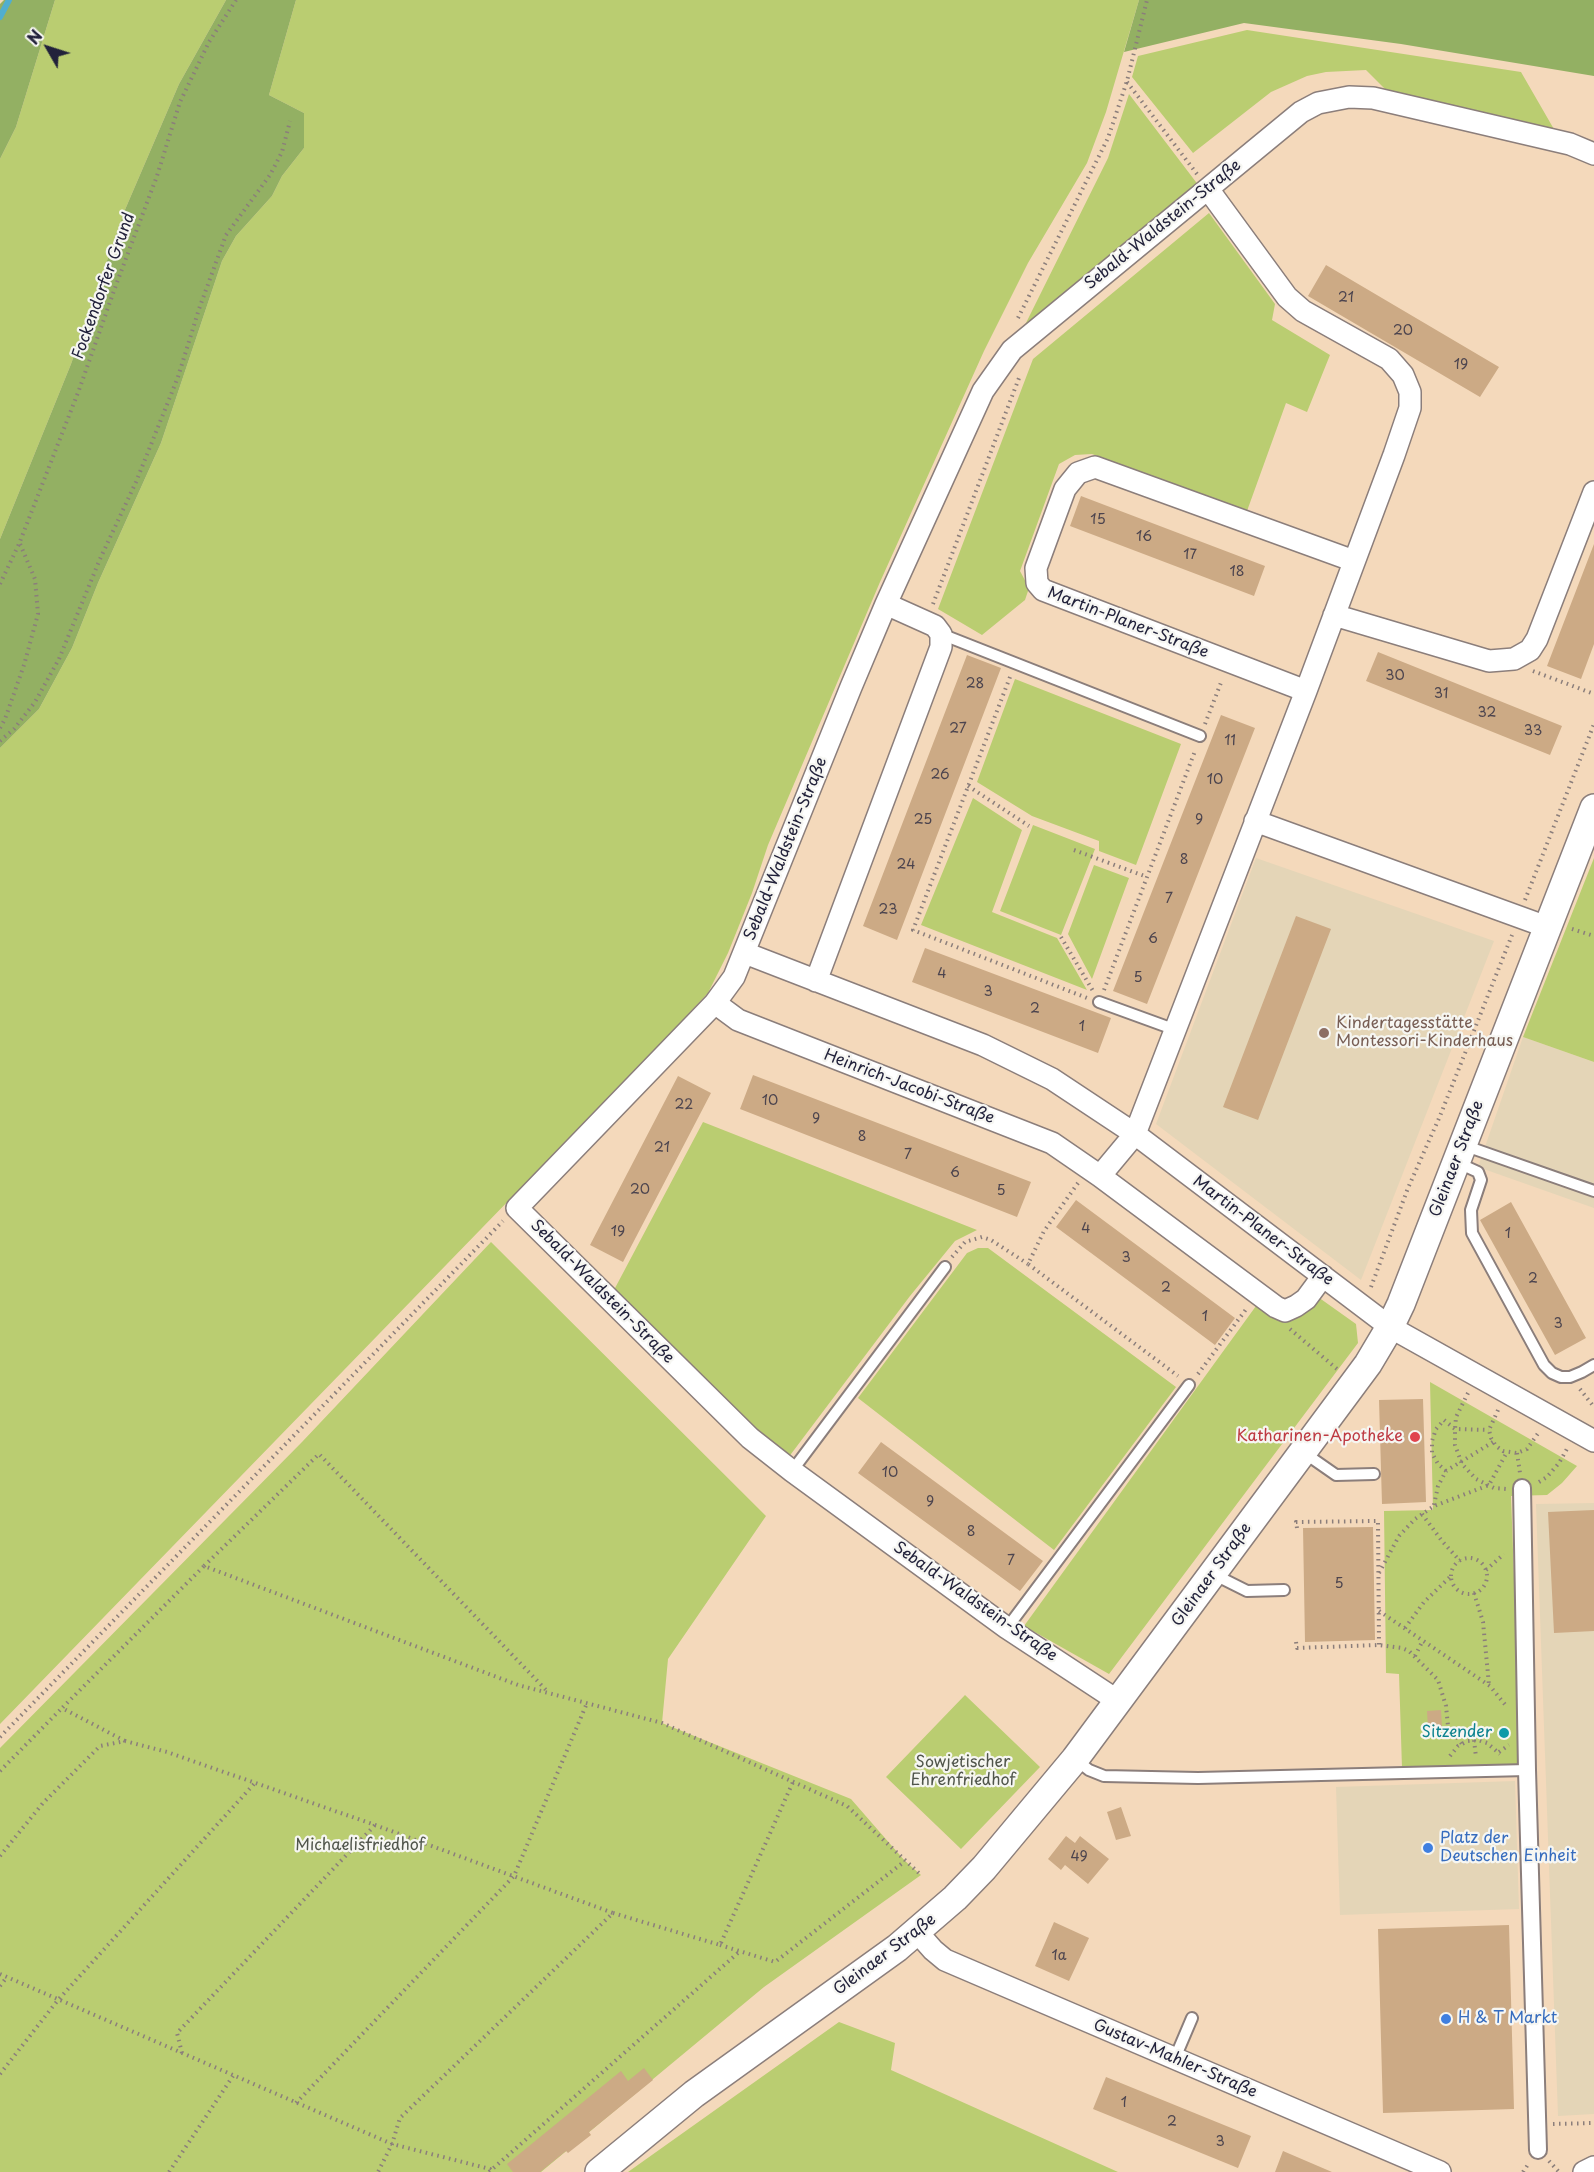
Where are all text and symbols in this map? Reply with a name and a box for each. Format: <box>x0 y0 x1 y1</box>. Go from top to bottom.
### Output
north arrow <box>18 18 78 78</box>
text: N <box>21 24 47 49</box>
street label: Sebald-Waldstein-Straße <box>1081 156 1245 294</box>
street label: Fockendorfer Grund <box>69 210 139 362</box>
house number: 21 <box>1338 290 1354 306</box>
house number: 20 <box>1393 323 1413 339</box>
house number: 19 <box>1454 357 1468 373</box>
house number: 15 <box>1090 512 1106 528</box>
house number: 16 <box>1136 529 1152 545</box>
house number: 17 <box>1183 547 1197 563</box>
house number: 18 <box>1229 564 1245 580</box>
street label: Martin-Planer-Straße <box>1045 583 1211 663</box>
house number: 30 <box>1385 668 1405 684</box>
house number: 28 <box>966 676 984 692</box>
house number: 31 <box>1434 686 1448 702</box>
house number: 32 <box>1478 705 1496 721</box>
house number: 27 <box>949 721 967 737</box>
house number: 33 <box>1524 723 1542 739</box>
house number: 11 <box>1224 733 1236 749</box>
street label: Sebald-Waldstein-Straße <box>740 755 832 943</box>
house number: 26 <box>930 767 950 783</box>
house number: 10 <box>1207 772 1223 788</box>
house number: 25 <box>914 812 932 828</box>
house number: 9 <box>1195 812 1203 828</box>
house number: 8 <box>1180 852 1188 868</box>
house number: 24 <box>897 857 915 873</box>
house number: 7 <box>1165 891 1173 907</box>
house number: 23 <box>879 902 897 918</box>
house number: 6 <box>1148 931 1158 947</box>
house number: 4 <box>937 966 947 982</box>
house number: 5 <box>1133 970 1143 986</box>
house number: 3 <box>983 984 993 1000</box>
house number: 2 <box>1030 1001 1040 1017</box>
place label: Kindertagesstätte Montessori-Kinderhaus <box>1336 1014 1513 1052</box>
house number: 1 <box>1079 1019 1085 1035</box>
marker: Kindertagesstätte Montessori-Kinderhaus <box>1317 1026 1331 1040</box>
street label: Heinrich-Jacobi-Straße <box>821 1046 997 1128</box>
house number: 10 <box>762 1093 778 1109</box>
house number: 22 <box>675 1097 693 1113</box>
street label: Gleinaer Straße <box>1426 1098 1488 1220</box>
house number: 9 <box>812 1111 820 1127</box>
house number: 8 <box>858 1129 866 1145</box>
house number: 21 <box>654 1140 670 1156</box>
house number: 7 <box>904 1147 912 1163</box>
house number: 6 <box>950 1165 960 1181</box>
street label: Martin-Planer-Straße <box>1189 1172 1337 1290</box>
house number: 20 <box>630 1182 650 1198</box>
house number: 5 <box>996 1183 1006 1199</box>
street label: Sebald-Waldstein-Straße <box>526 1216 678 1368</box>
house number: 4 <box>1081 1221 1091 1237</box>
house number: 19 <box>611 1224 625 1240</box>
house number: 1 <box>1505 1226 1511 1242</box>
house number: 3 <box>1121 1250 1131 1266</box>
house number: 2 <box>1528 1271 1538 1287</box>
house number: 2 <box>1161 1280 1171 1296</box>
house number: 1 <box>1202 1309 1208 1325</box>
house number: 3 <box>1553 1316 1563 1332</box>
place label: Katharinen-Apotheke <box>1236 1427 1403 1447</box>
marker: Katharinen-Apotheke <box>1408 1430 1422 1444</box>
house number: 10 <box>882 1465 898 1481</box>
house number: 9 <box>926 1494 934 1510</box>
street label: Gleinaer Straße <box>1168 1520 1256 1630</box>
house number: 8 <box>967 1524 975 1540</box>
street label: Sebald-Waldstein-Straße <box>889 1538 1061 1666</box>
house number: 7 <box>1007 1553 1015 1569</box>
house number: 5 <box>1334 1576 1344 1592</box>
place label: Sitzender <box>1421 1723 1492 1743</box>
marker: Sitzender <box>1497 1726 1511 1740</box>
park label: Sowjetischer Ehrenfriedhof <box>910 1753 1016 1791</box>
place label: Platz der Deutschen Einheit <box>1440 1829 1577 1867</box>
park label: Michaelisfriedhof <box>295 1836 425 1856</box>
marker: Platz der Deutschen Einheit <box>1421 1841 1435 1855</box>
house number: 49 <box>1070 1849 1088 1865</box>
street label: Gleinaer Straße <box>830 1910 940 2000</box>
house number: 1a <box>1052 1948 1066 1964</box>
place label: H & T Markt <box>1458 2009 1557 2029</box>
marker: H & T Markt <box>1439 2012 1453 2026</box>
street label: Gustav-Mahler-Straße <box>1090 2016 1260 2102</box>
house number: 1 <box>1121 2095 1127 2111</box>
house number: 2 <box>1167 2114 1177 2130</box>
house number: 3 <box>1215 2134 1225 2150</box>

